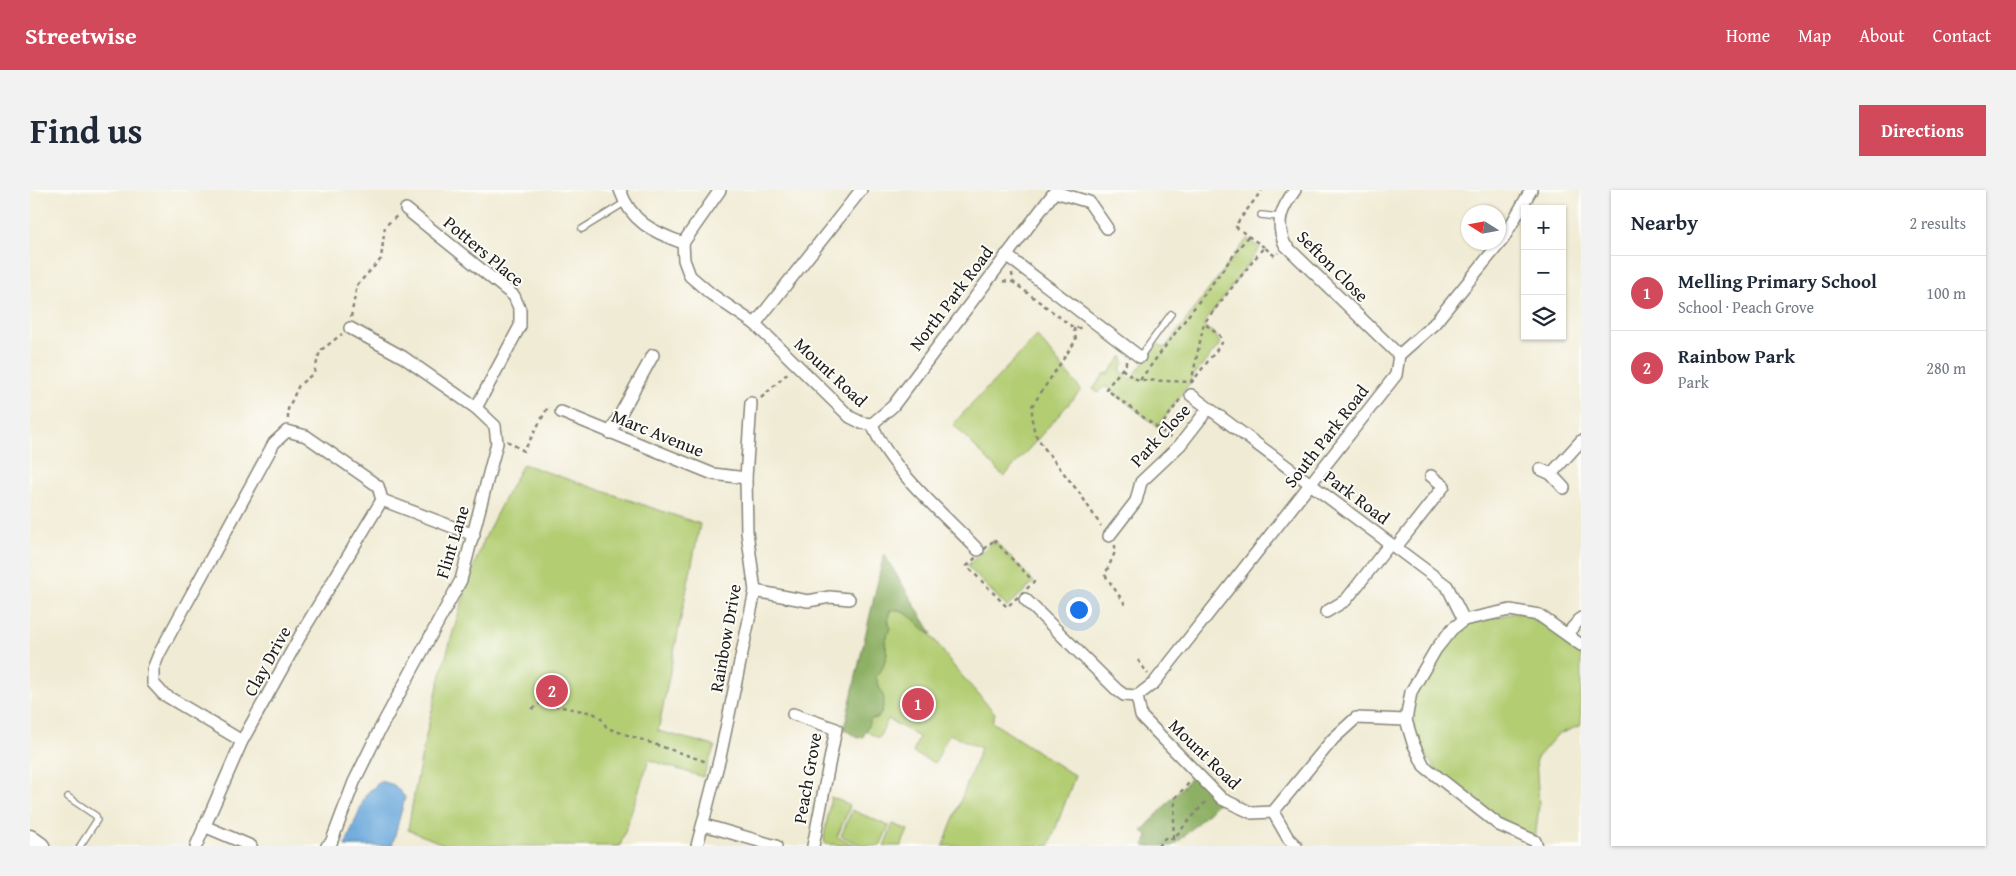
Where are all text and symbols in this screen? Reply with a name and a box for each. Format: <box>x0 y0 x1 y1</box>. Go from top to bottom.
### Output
text: Streetwise <box>25 18 137 53</box>
text: Home <box>1726 22 1770 49</box>
text: Map <box>1798 22 1831 49</box>
text: About <box>1859 22 1905 49</box>
text: Contact <box>1933 22 1991 49</box>
text: Find us <box>30 105 143 156</box>
button: Directions <box>1859 105 1986 156</box>
north arrow <box>1461 205 1506 250</box>
map controls <box>1521 205 1566 340</box>
button: + <box>1521 205 1566 250</box>
text: Nearby <box>1631 207 1698 238</box>
street label: Potters Place <box>438 209 530 293</box>
text: 2 results <box>1909 211 1966 235</box>
street label: Sefton Close <box>1291 224 1375 308</box>
street label: North Park Road <box>903 240 1000 356</box>
button: − <box>1521 250 1566 295</box>
text: Melling Primary School <box>1678 267 1877 295</box>
text: 1 <box>1643 281 1651 305</box>
text: 100 m <box>1926 281 1966 305</box>
button: layers <box>1521 295 1566 340</box>
text: School · Peach Grove <box>1678 295 1814 319</box>
street label: Mount Road <box>788 331 874 413</box>
text: Rainbow Park <box>1678 342 1795 370</box>
text: 2 <box>1643 356 1651 380</box>
text: 280 m <box>1926 356 1966 380</box>
text: Park <box>1678 370 1709 394</box>
street label: South Park Road <box>1277 378 1375 493</box>
street label: Park Close <box>1123 397 1197 473</box>
street label: Marc Avenue <box>608 402 708 464</box>
street label: Park Road <box>1318 463 1396 531</box>
street label: Flint Lane <box>428 502 476 582</box>
street label: Rainbow Drive <box>702 582 748 694</box>
your location <box>1066 597 1092 623</box>
street label: Clay Drive <box>237 621 297 701</box>
pin: 2 <box>536 672 568 710</box>
pin: 1 <box>902 685 934 723</box>
street label: Mount Road <box>1163 712 1248 796</box>
street label: Peach Grove <box>786 730 828 826</box>

